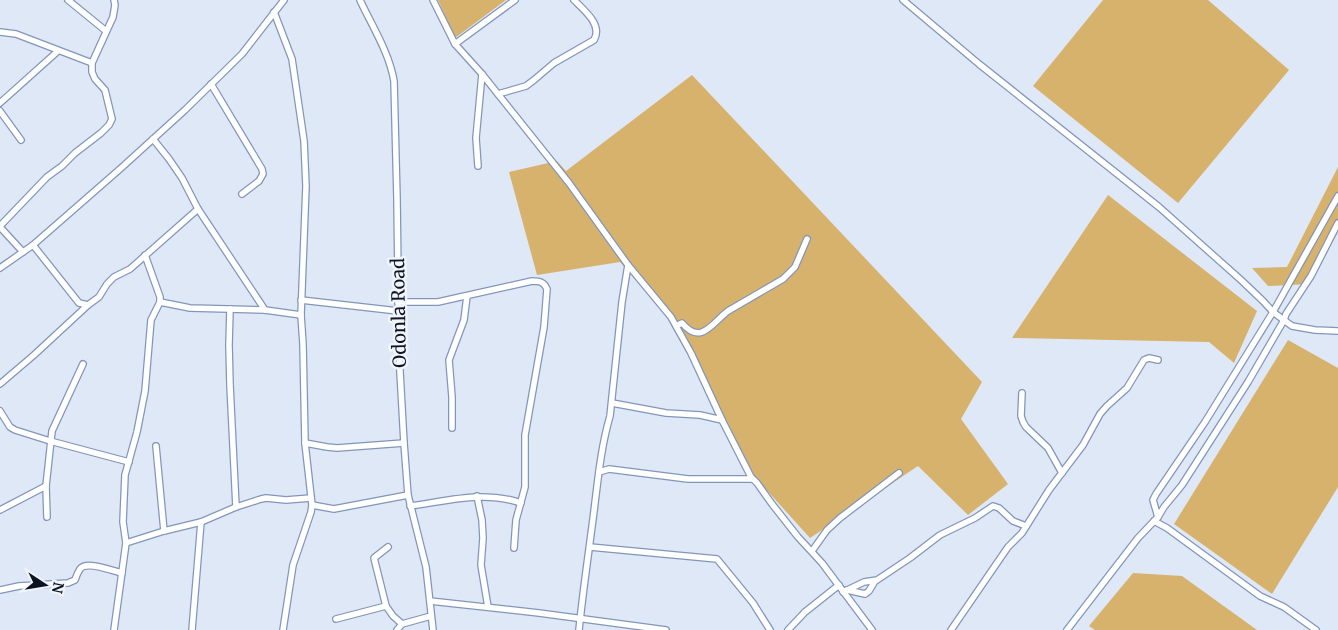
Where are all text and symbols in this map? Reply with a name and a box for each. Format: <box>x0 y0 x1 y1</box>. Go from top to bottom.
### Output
street label: Odonla Road <box>386 258 411 368</box>
north arrow <box>20 560 70 610</box>
text: N <box>48 580 68 595</box>

